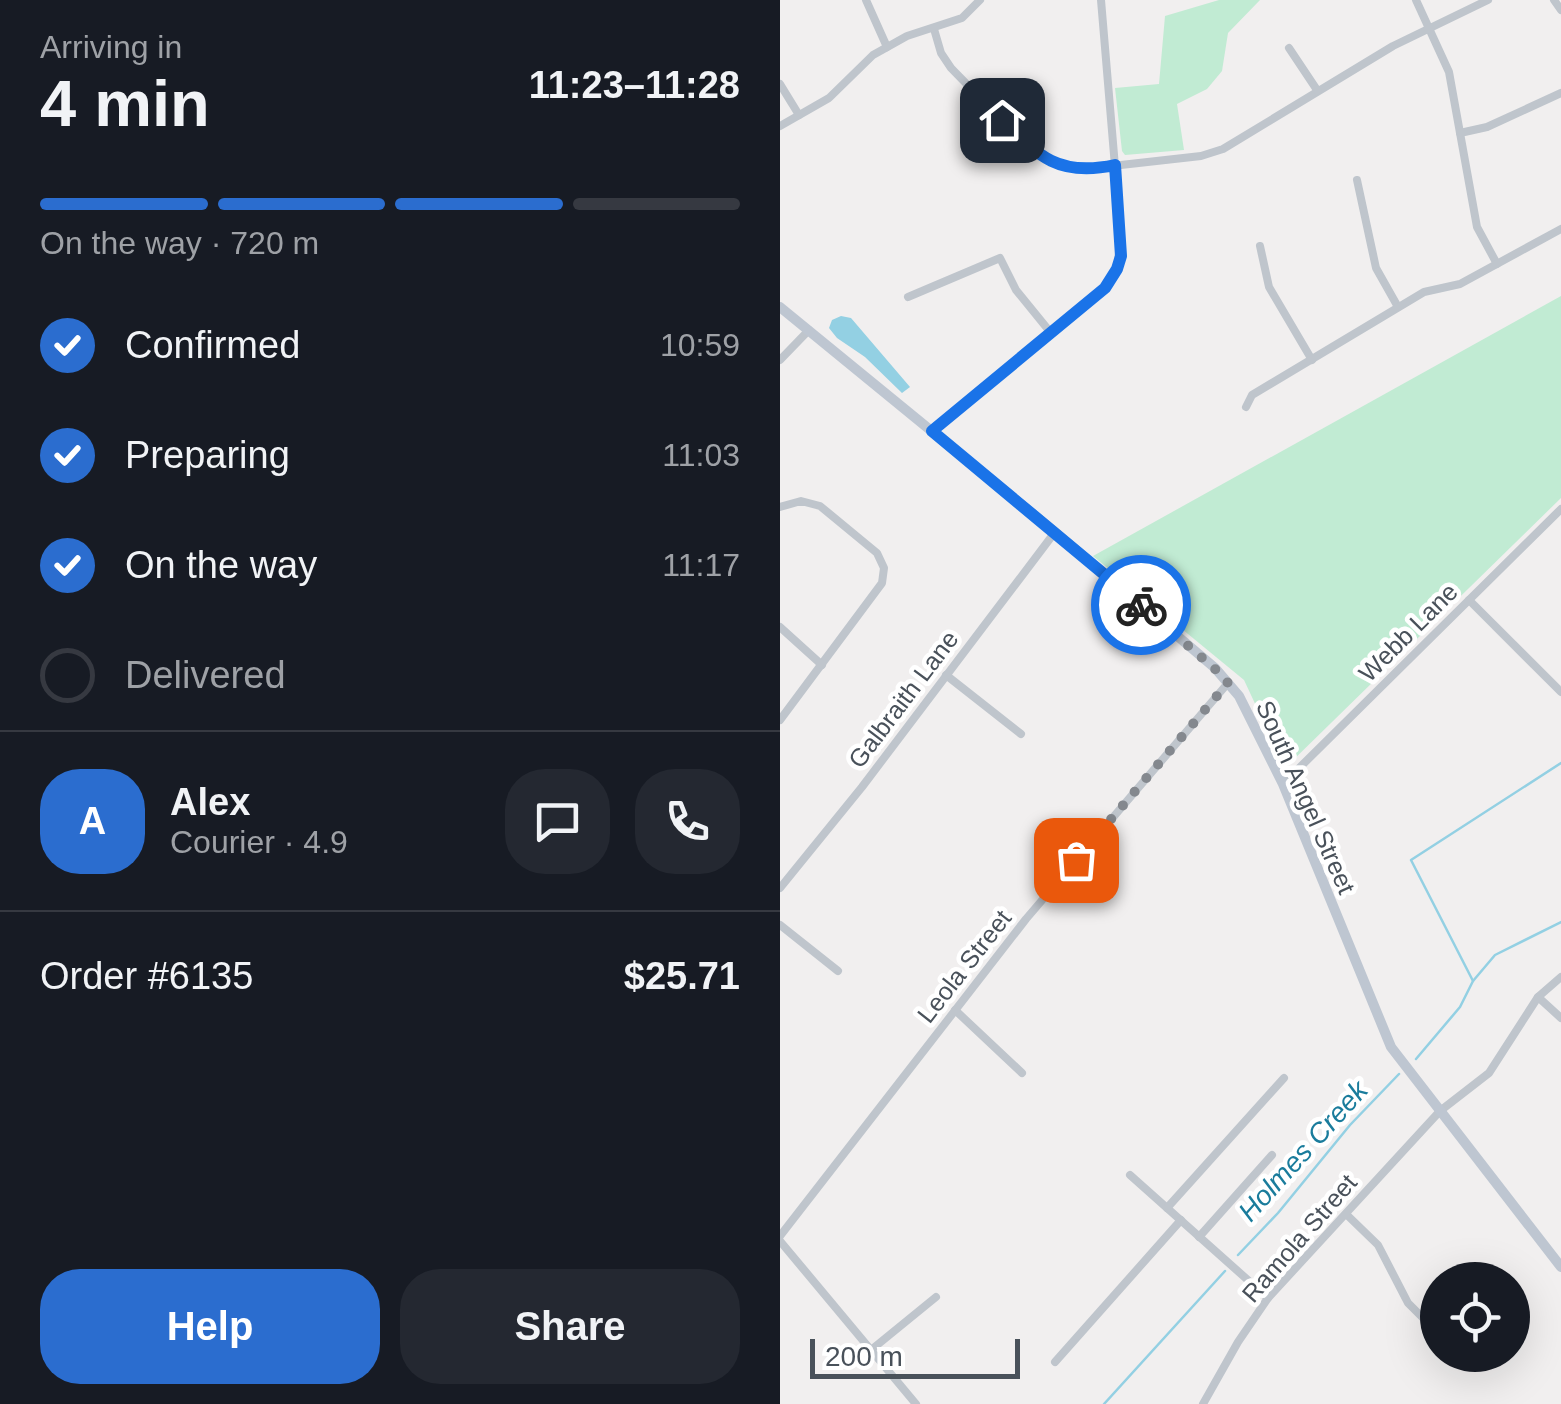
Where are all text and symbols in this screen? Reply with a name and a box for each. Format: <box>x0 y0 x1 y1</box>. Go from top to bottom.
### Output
text: Arriving in <box>40 29 182 65</box>
text: 11:23–11:28 <box>529 64 740 106</box>
text: 4 min <box>40 67 210 140</box>
pin <box>960 78 1045 163</box>
icon: home <box>975 93 1030 148</box>
text: On the way · 720 m <box>40 225 319 261</box>
icon: check <box>40 318 95 373</box>
text: Confirmed <box>125 324 300 366</box>
text: 10:59 <box>660 327 740 363</box>
icon: check <box>40 428 95 483</box>
text: Preparing <box>125 434 290 476</box>
text: 11:03 <box>662 437 740 473</box>
icon: check <box>40 538 95 593</box>
text: On the way <box>125 544 317 586</box>
text: 11:17 <box>662 547 740 583</box>
courier <box>1091 555 1191 655</box>
street label: Webb Lane <box>1353 577 1463 687</box>
icon: bike <box>1114 578 1169 633</box>
street label: Galbraith Lane <box>842 625 964 773</box>
text: Delivered <box>125 654 286 696</box>
street label: South Angel Street <box>1251 696 1361 898</box>
button: chat <box>505 769 610 874</box>
button: phone <box>635 769 740 874</box>
text: Alex <box>170 781 250 823</box>
text: A <box>79 800 106 842</box>
pin <box>1034 818 1119 903</box>
text: Courier · 4.9 <box>170 824 348 860</box>
icon: bag <box>1049 833 1104 888</box>
street label: Leola Street <box>911 904 1017 1028</box>
text: Order #6135 <box>40 955 253 997</box>
text: $25.71 <box>624 955 740 997</box>
water label: Holmes Creek <box>1232 1073 1375 1227</box>
street label: Ramola Street <box>1236 1168 1362 1307</box>
map controls <box>1420 1262 1530 1372</box>
button: locate <box>1420 1262 1530 1372</box>
button: Help <box>40 1269 380 1384</box>
button: Share <box>400 1269 740 1384</box>
scale bar <box>810 1334 1020 1378</box>
text: 200 m <box>825 1341 903 1372</box>

